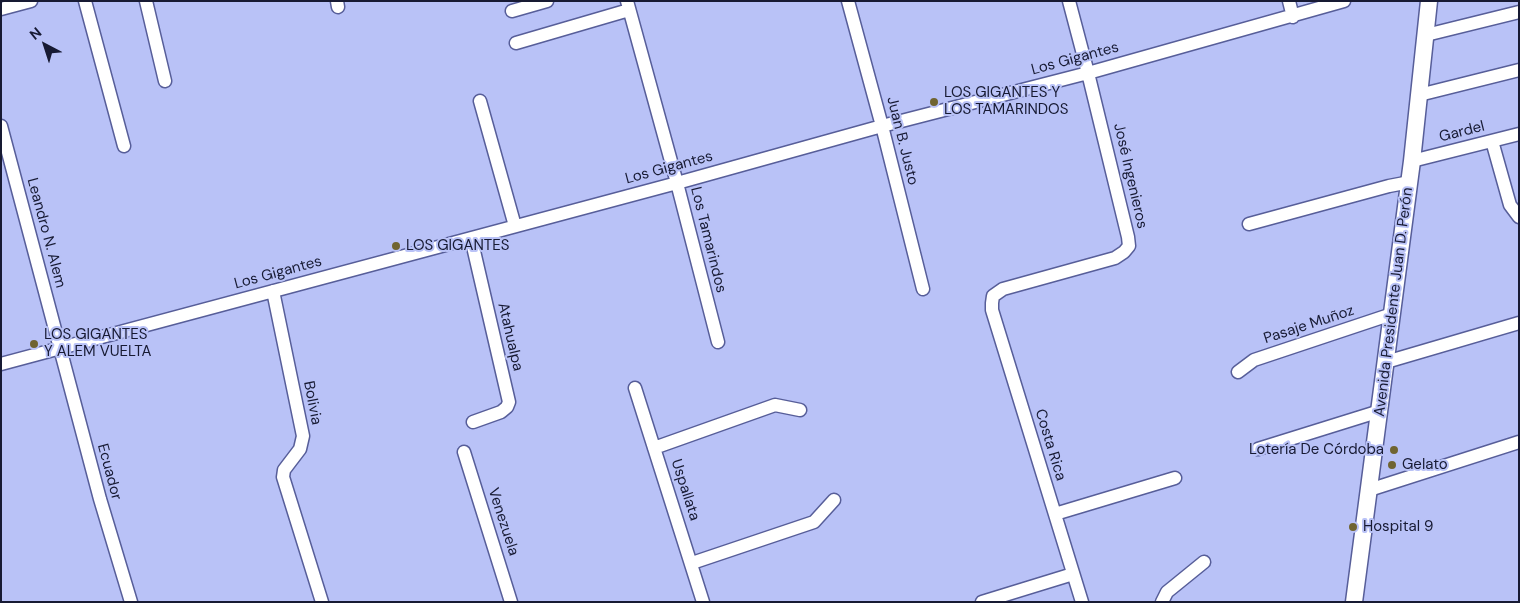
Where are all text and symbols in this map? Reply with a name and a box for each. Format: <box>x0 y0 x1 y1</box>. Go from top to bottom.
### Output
north arrow <box>20 20 70 70</box>
text: N <box>26 23 45 44</box>
street label: Los Gigantes <box>1029 39 1121 79</box>
place label: LOS GIGANTES Y LOS TAMARINDOS <box>944 84 1068 119</box>
street label: Juan B. Justo <box>882 95 922 187</box>
marker: LOS GIGANTES Y LOS TAMARINDOS <box>928 96 940 108</box>
street label: Gardel <box>1437 118 1487 146</box>
street label: José Ingenieros <box>1109 122 1151 230</box>
street label: Los Gigantes <box>623 148 715 188</box>
street label: Leandro N. Alem <box>23 176 69 290</box>
street label: Los Tamarindos <box>686 185 730 295</box>
street label: Avenida Presidente Juan D. Perón <box>1371 186 1417 418</box>
place label: LOS GIGANTES <box>406 237 509 255</box>
marker: LOS GIGANTES <box>390 240 402 252</box>
street label: Los Gigantes <box>232 253 324 293</box>
street label: Atahualpa <box>493 301 527 373</box>
street label: Pasaje Muñoz <box>1262 302 1356 348</box>
place label: LOS GIGANTES Y ALEM VUELTA <box>44 326 151 361</box>
marker: LOS GIGANTES Y ALEM VUELTA <box>28 338 40 350</box>
street label: Bolivia <box>299 379 325 427</box>
street label: Costa Rica <box>1031 407 1069 483</box>
place label: Lotería De Córdoba <box>1249 441 1384 459</box>
street label: Ecuador <box>93 442 125 502</box>
marker: Lotería De Córdoba <box>1388 444 1400 456</box>
place label: Gelato <box>1402 456 1448 474</box>
street label: Uspallata <box>667 457 703 523</box>
marker: Gelato <box>1386 459 1398 471</box>
street label: Venezuela <box>484 486 522 558</box>
place label: Hospital 9 <box>1363 518 1433 536</box>
marker: Hospital 9 <box>1347 521 1359 533</box>

